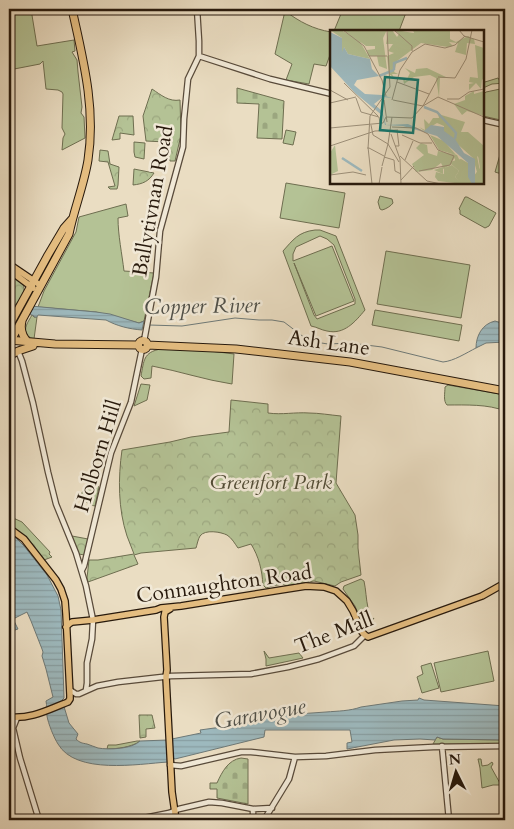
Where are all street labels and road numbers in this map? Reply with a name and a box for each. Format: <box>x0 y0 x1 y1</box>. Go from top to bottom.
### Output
street label: Ballytivnan Road <box>125 123 181 279</box>
street label: Ash Lane <box>286 323 372 363</box>
street label: Holborn Hill <box>67 396 129 516</box>
street label: Connaughton Road <box>134 557 314 611</box>
street label: The Mall <box>291 605 377 661</box>

